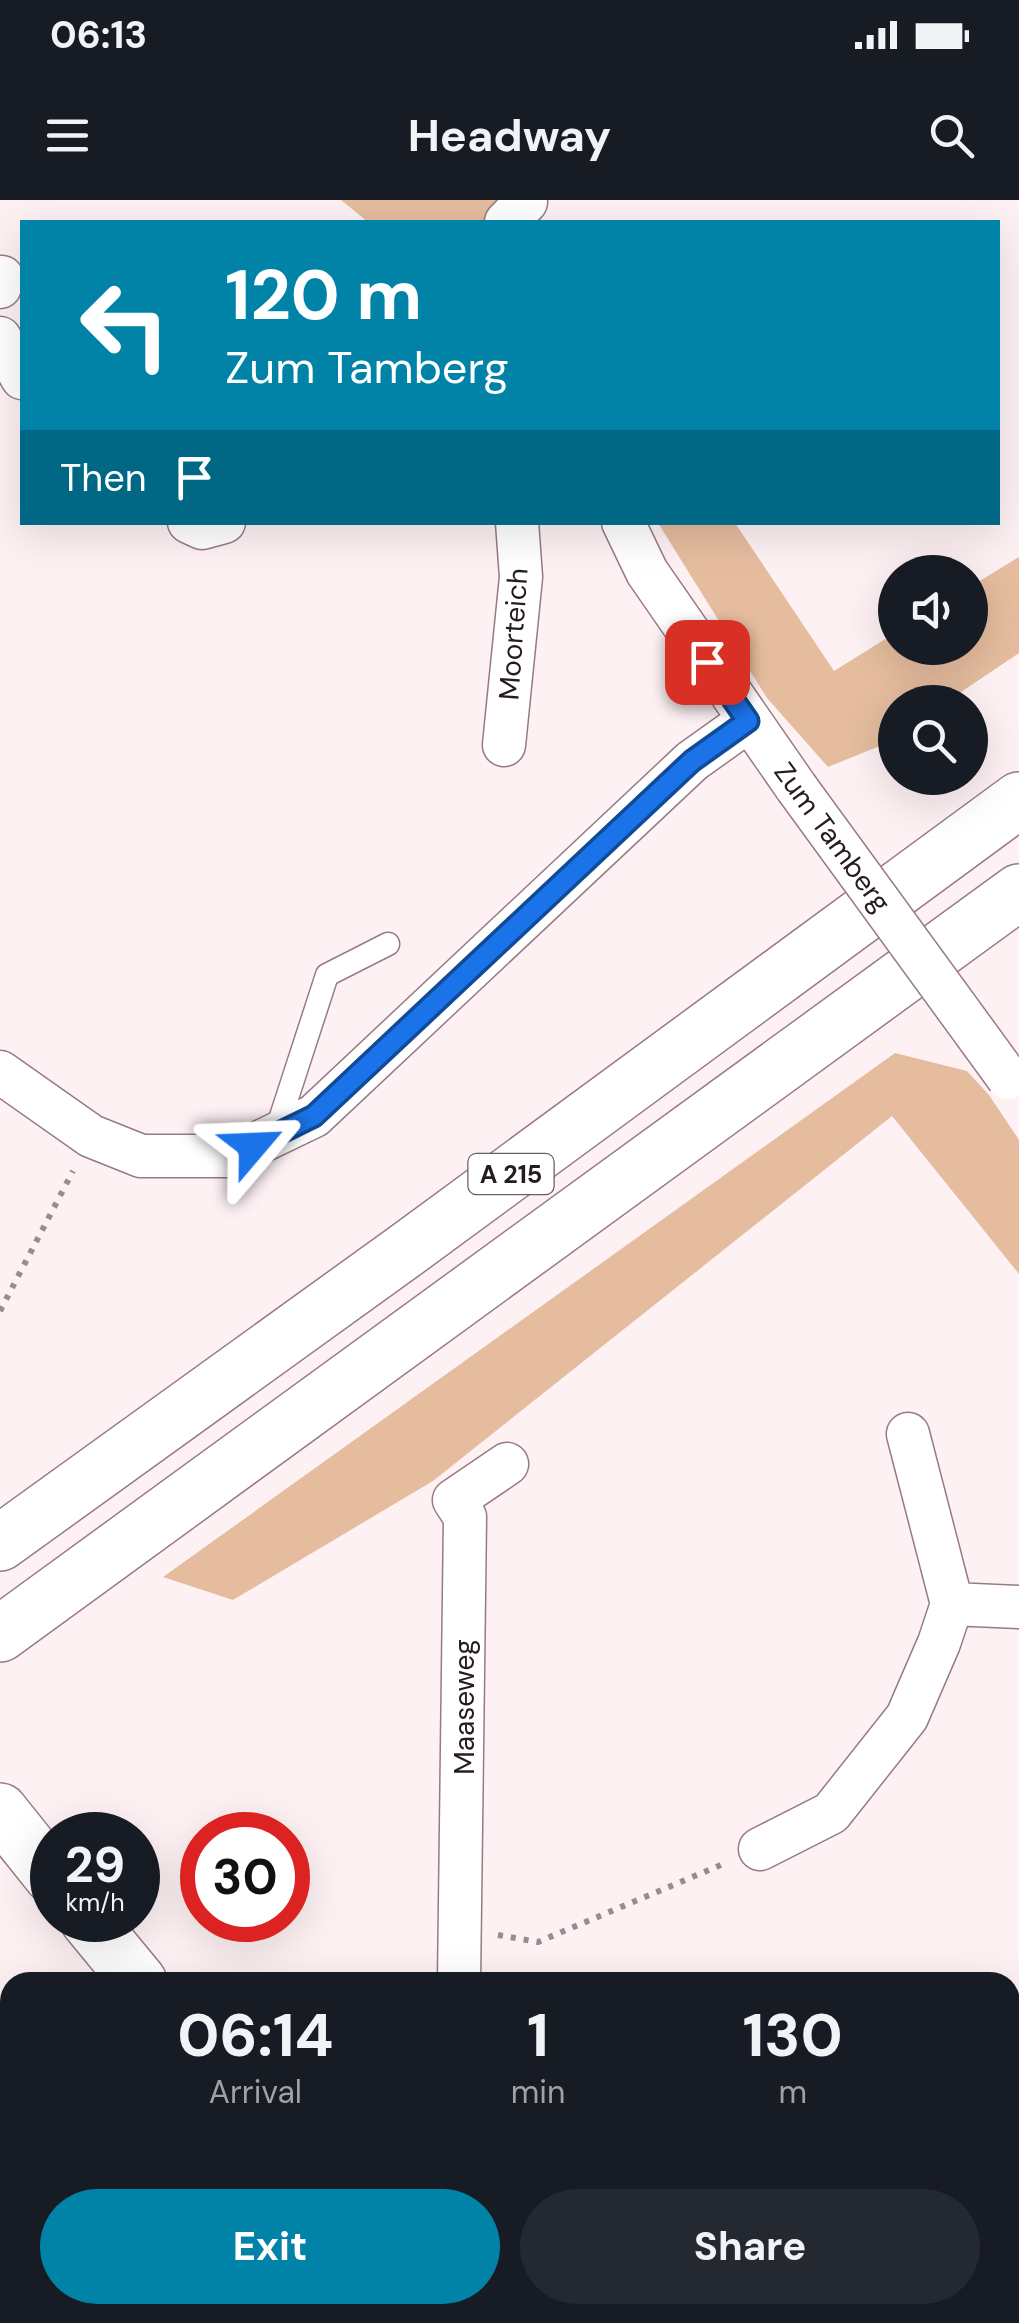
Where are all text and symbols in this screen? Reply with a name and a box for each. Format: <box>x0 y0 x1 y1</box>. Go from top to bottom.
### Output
text: 06:13 <box>50 10 147 60</box>
text: Headway <box>408 106 611 165</box>
icon: menu <box>40 108 95 163</box>
icon: search <box>924 108 979 163</box>
text: 120 m <box>225 250 422 341</box>
icon: left <box>60 260 190 390</box>
text: Zum Tamberg <box>225 338 509 397</box>
icon: arrive <box>167 450 222 505</box>
text: Then <box>60 453 147 503</box>
map controls <box>878 555 988 795</box>
button: sound <box>878 555 988 665</box>
street label: Moorteich <box>490 567 537 701</box>
pin <box>665 620 750 705</box>
icon: arrive <box>680 635 735 690</box>
button: search <box>878 685 988 795</box>
street label: Zum Tamberg <box>766 755 899 920</box>
position arrow <box>201 1094 305 1198</box>
road number: A 215 <box>468 1154 554 1194</box>
street label: Maaseweg <box>446 1639 483 1775</box>
speed limit sign: 30 <box>180 1812 310 1942</box>
text: 29 <box>65 1832 125 1898</box>
text: km/h <box>65 1886 125 1919</box>
text: 06:14 <box>177 1996 334 2075</box>
text: 1 <box>527 1996 549 2075</box>
text: 130 <box>743 1996 843 2075</box>
text: Arrival <box>209 2071 302 2113</box>
text: min <box>511 2071 565 2113</box>
text: m <box>778 2071 807 2113</box>
button: Exit <box>40 2189 500 2304</box>
button: Share <box>520 2189 980 2304</box>

